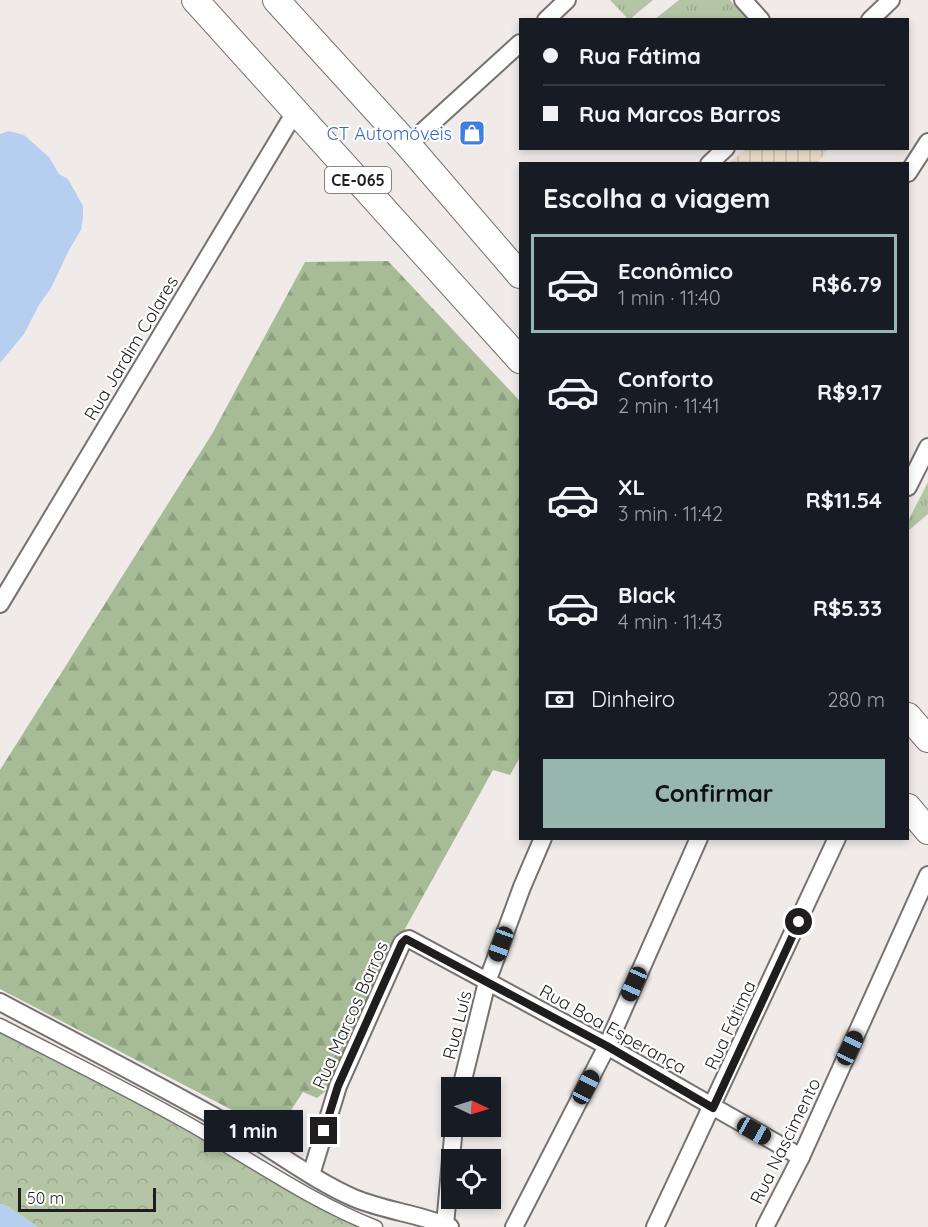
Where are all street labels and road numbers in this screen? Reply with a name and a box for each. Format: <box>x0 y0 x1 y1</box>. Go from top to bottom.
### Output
road number: CE-065 <box>325 167 391 193</box>
street label: Rua Jardim Colares <box>79 272 183 424</box>
street label: Rua Marcos Barros <box>307 938 393 1092</box>
street label: Rua Fátima <box>699 977 761 1073</box>
street label: Rua Boa Esperança <box>536 979 690 1079</box>
street label: Rua Luís <box>437 988 477 1062</box>
street label: Rua Nascimento <box>745 1074 825 1208</box>

